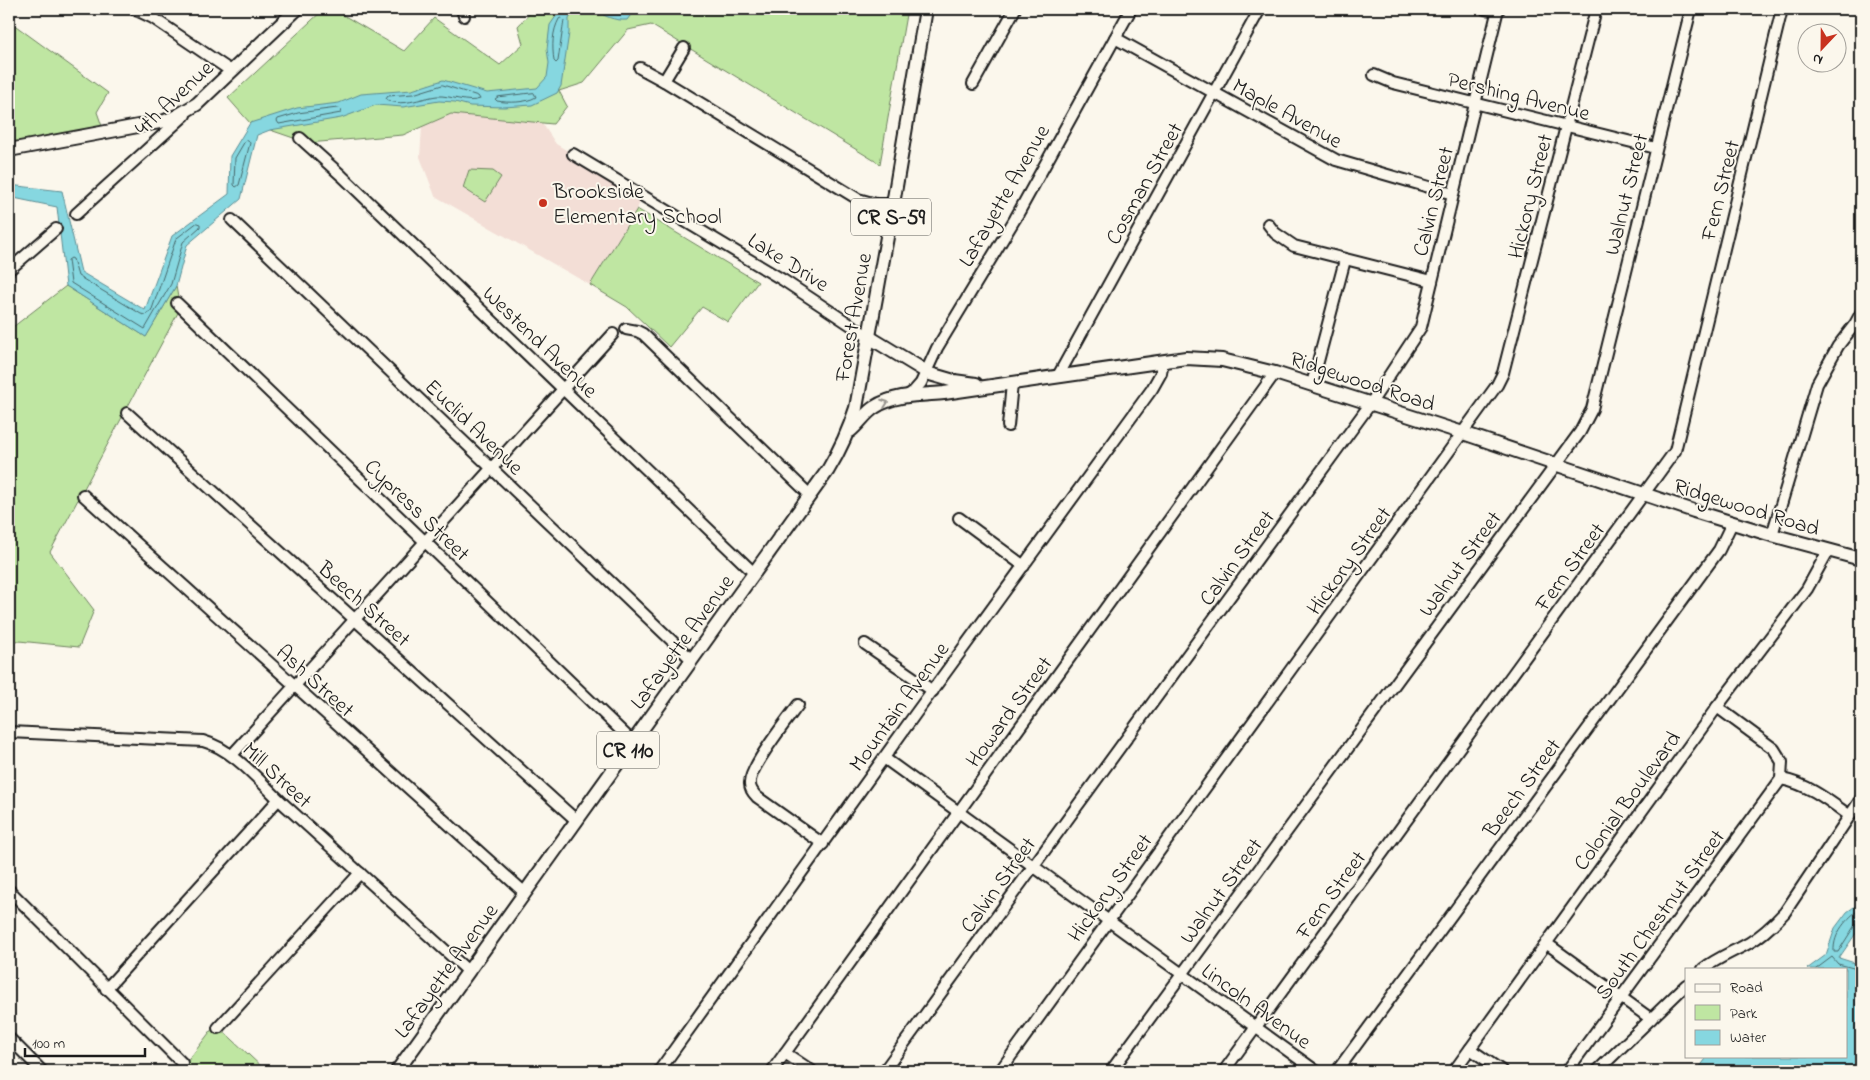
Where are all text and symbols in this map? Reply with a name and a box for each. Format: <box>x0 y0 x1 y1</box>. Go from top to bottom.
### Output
north arrow <box>1798 22 1848 72</box>
text: N <box>1809 47 1826 70</box>
street label: 4th Avenue <box>128 54 222 144</box>
street label: Pershing Avenue <box>1443 65 1593 132</box>
street label: Maple Avenue <box>1226 71 1348 158</box>
street label: Cosman Street <box>1099 117 1193 251</box>
street label: Lafayette Avenue <box>952 119 1060 274</box>
street label: Hickory Street <box>1501 130 1564 263</box>
street label: Walnut Street <box>1597 130 1659 259</box>
street label: Fern Street <box>1694 136 1750 245</box>
street label: Calvin Street <box>1406 143 1464 260</box>
place label: Brookside Elementary School <box>552 177 722 235</box>
marker: Brookside Elementary School <box>537 197 549 209</box>
road number: CR S-59 <box>851 198 931 236</box>
street label: Lake Drive <box>740 226 835 301</box>
street label: Forest Avenue <box>828 250 882 385</box>
street label: Westend Avenue <box>474 280 604 407</box>
street label: Ridgewood Road <box>1285 344 1439 422</box>
street label: Euclid Avenue <box>416 373 530 484</box>
one-way arrow <box>881 399 889 409</box>
street label: Cypress Street <box>355 452 476 571</box>
street label: Ridgewood Road <box>1669 471 1823 547</box>
street label: Hickory Street <box>1300 500 1402 623</box>
street label: Calvin Street <box>1193 504 1285 613</box>
street label: Walnut Street <box>1412 505 1511 624</box>
street label: Fern Street <box>1528 516 1615 620</box>
street label: Beech Street <box>309 554 417 656</box>
street label: Lafayette Avenue <box>623 568 744 718</box>
street label: Mountain Avenue <box>842 636 959 779</box>
street label: Ash Street <box>268 638 361 727</box>
street label: Howard Street <box>959 650 1062 775</box>
street label: Colonial Boulevard <box>1567 725 1690 878</box>
road number: CR 110 <box>597 732 659 768</box>
street label: Beech Street <box>1476 732 1571 846</box>
street label: Mill Street <box>234 735 319 818</box>
street label: South Chestnut Street <box>1588 823 1735 1008</box>
street label: Hickory Street <box>1061 827 1163 950</box>
street label: Calvin Street <box>954 831 1046 940</box>
street label: Walnut Street <box>1173 832 1272 951</box>
street label: Fern Street <box>1289 844 1376 948</box>
street label: Lafayette Avenue <box>387 897 508 1047</box>
street label: Lincoln Avenue <box>1194 956 1317 1058</box>
legend <box>1685 968 1848 1058</box>
text: Road <box>1730 977 1763 999</box>
text: Park <box>1730 1003 1758 1025</box>
scale bar <box>25 1025 145 1057</box>
text: Water <box>1730 1027 1766 1049</box>
text: 100 m <box>32 1033 65 1055</box>

